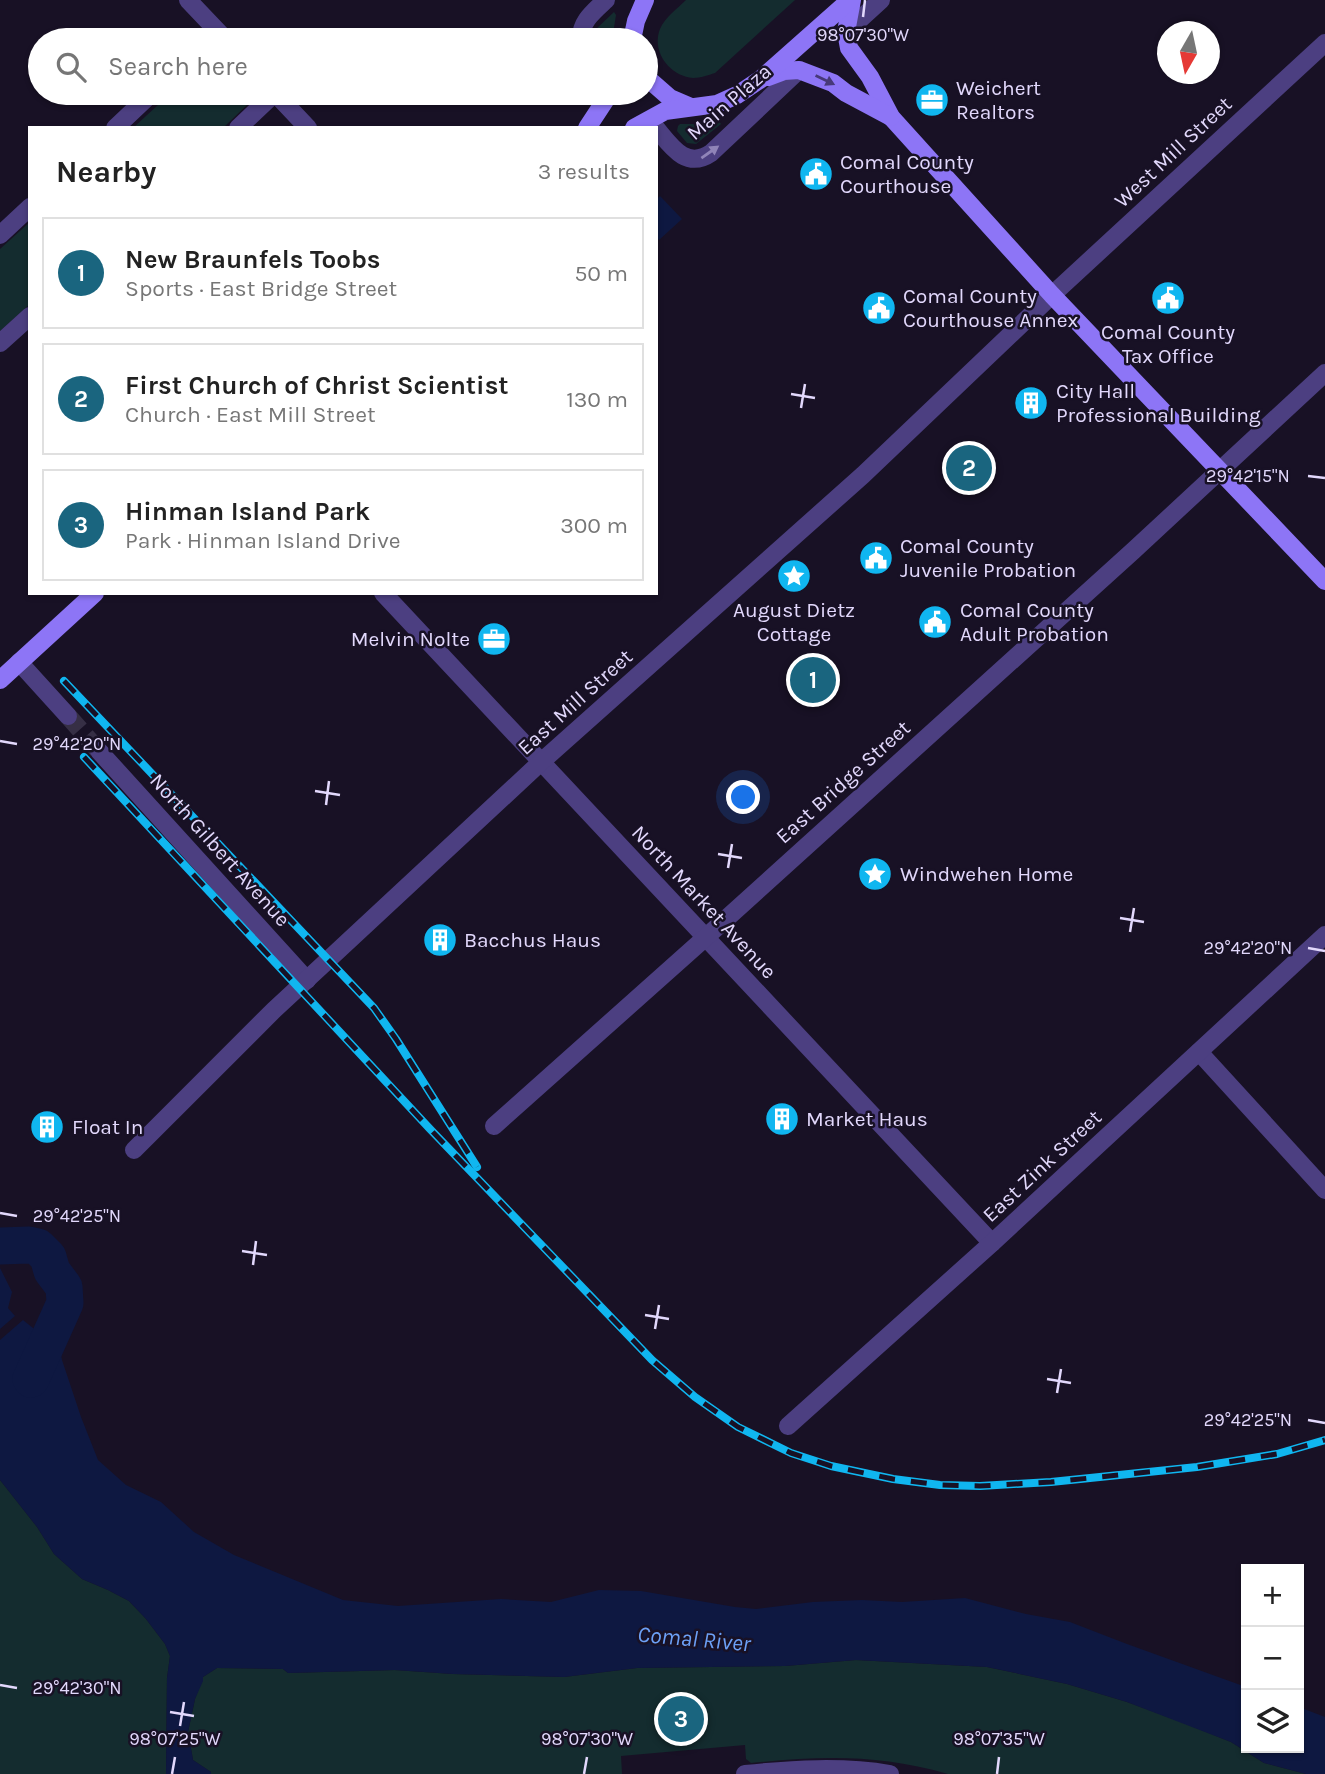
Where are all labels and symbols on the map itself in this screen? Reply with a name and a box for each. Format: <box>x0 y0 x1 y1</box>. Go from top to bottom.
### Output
north arrow <box>1157 21 1220 84</box>
text: 98°07'30"W <box>817 24 909 46</box>
street label: Main Plaza <box>682 59 776 145</box>
one-way arrow <box>815 75 835 86</box>
place label: Weichert Realtors <box>956 76 1041 124</box>
office icon: Weichert Realtors <box>913 81 951 119</box>
street label: West Mill Street <box>1110 92 1237 212</box>
one-way arrow <box>700 145 719 159</box>
place label: Comal County Courthouse <box>840 150 974 198</box>
public building icon: Comal County Courthouse <box>797 155 835 193</box>
public building icon: Comal County Tax Office <box>1149 279 1187 317</box>
place label: Comal County Courthouse Annex <box>903 284 1078 332</box>
public building icon: Comal County Courthouse Annex <box>860 289 898 327</box>
place label: Comal County Tax Office <box>1101 320 1235 368</box>
place label: City Hall Professional Building <box>1056 379 1261 427</box>
building icon: City Hall Professional Building <box>1012 384 1050 422</box>
pin: 2 <box>946 442 992 494</box>
text: 29°42'15"N <box>1206 465 1290 487</box>
place label: Comal County Juvenile Probation <box>900 534 1076 582</box>
public building icon: Comal County Juvenile Probation <box>857 539 895 577</box>
place icon: August Dietz Cottage <box>775 557 813 595</box>
place label: August Dietz Cottage <box>733 598 855 646</box>
place label: Comal County Adult Probation <box>960 598 1109 646</box>
public building icon: Comal County Adult Probation <box>916 603 954 641</box>
office icon: Melvin Nolte <box>475 620 513 658</box>
place label: Melvin Nolte <box>351 627 470 651</box>
street label: East Mill Street <box>513 644 637 760</box>
pin: 1 <box>790 654 836 706</box>
street label: East Bridge Street <box>771 716 915 848</box>
text: 29°42'20"N <box>33 733 121 755</box>
street label: North Gilbert Avenue <box>145 769 295 931</box>
your location <box>726 780 760 814</box>
street label: North Market Avenue <box>627 820 781 984</box>
place icon: Windwehen Home <box>856 855 894 893</box>
place label: Windwehen Home <box>900 862 1073 886</box>
building icon: Bacchus Haus <box>421 921 459 959</box>
place label: Bacchus Haus <box>464 928 601 952</box>
text: 29°42'20"N <box>1204 937 1292 959</box>
building icon: Market Haus <box>763 1100 801 1138</box>
street label: East Zink Street <box>978 1105 1106 1227</box>
place label: Market Haus <box>806 1107 928 1131</box>
building icon: Float In <box>28 1108 66 1146</box>
place label: Float In <box>72 1115 143 1139</box>
text: 29°42'25"N <box>33 1205 121 1227</box>
text: 29°42'25"N <box>1204 1409 1292 1431</box>
water label: Comal River <box>636 1621 753 1657</box>
text: 29°42'30"N <box>32 1677 122 1699</box>
pin: 3 <box>658 1693 704 1745</box>
text: 98°07'25"W <box>129 1728 221 1750</box>
text: 98°07'30"W <box>541 1728 633 1750</box>
text: 98°07'35"W <box>953 1728 1045 1750</box>

